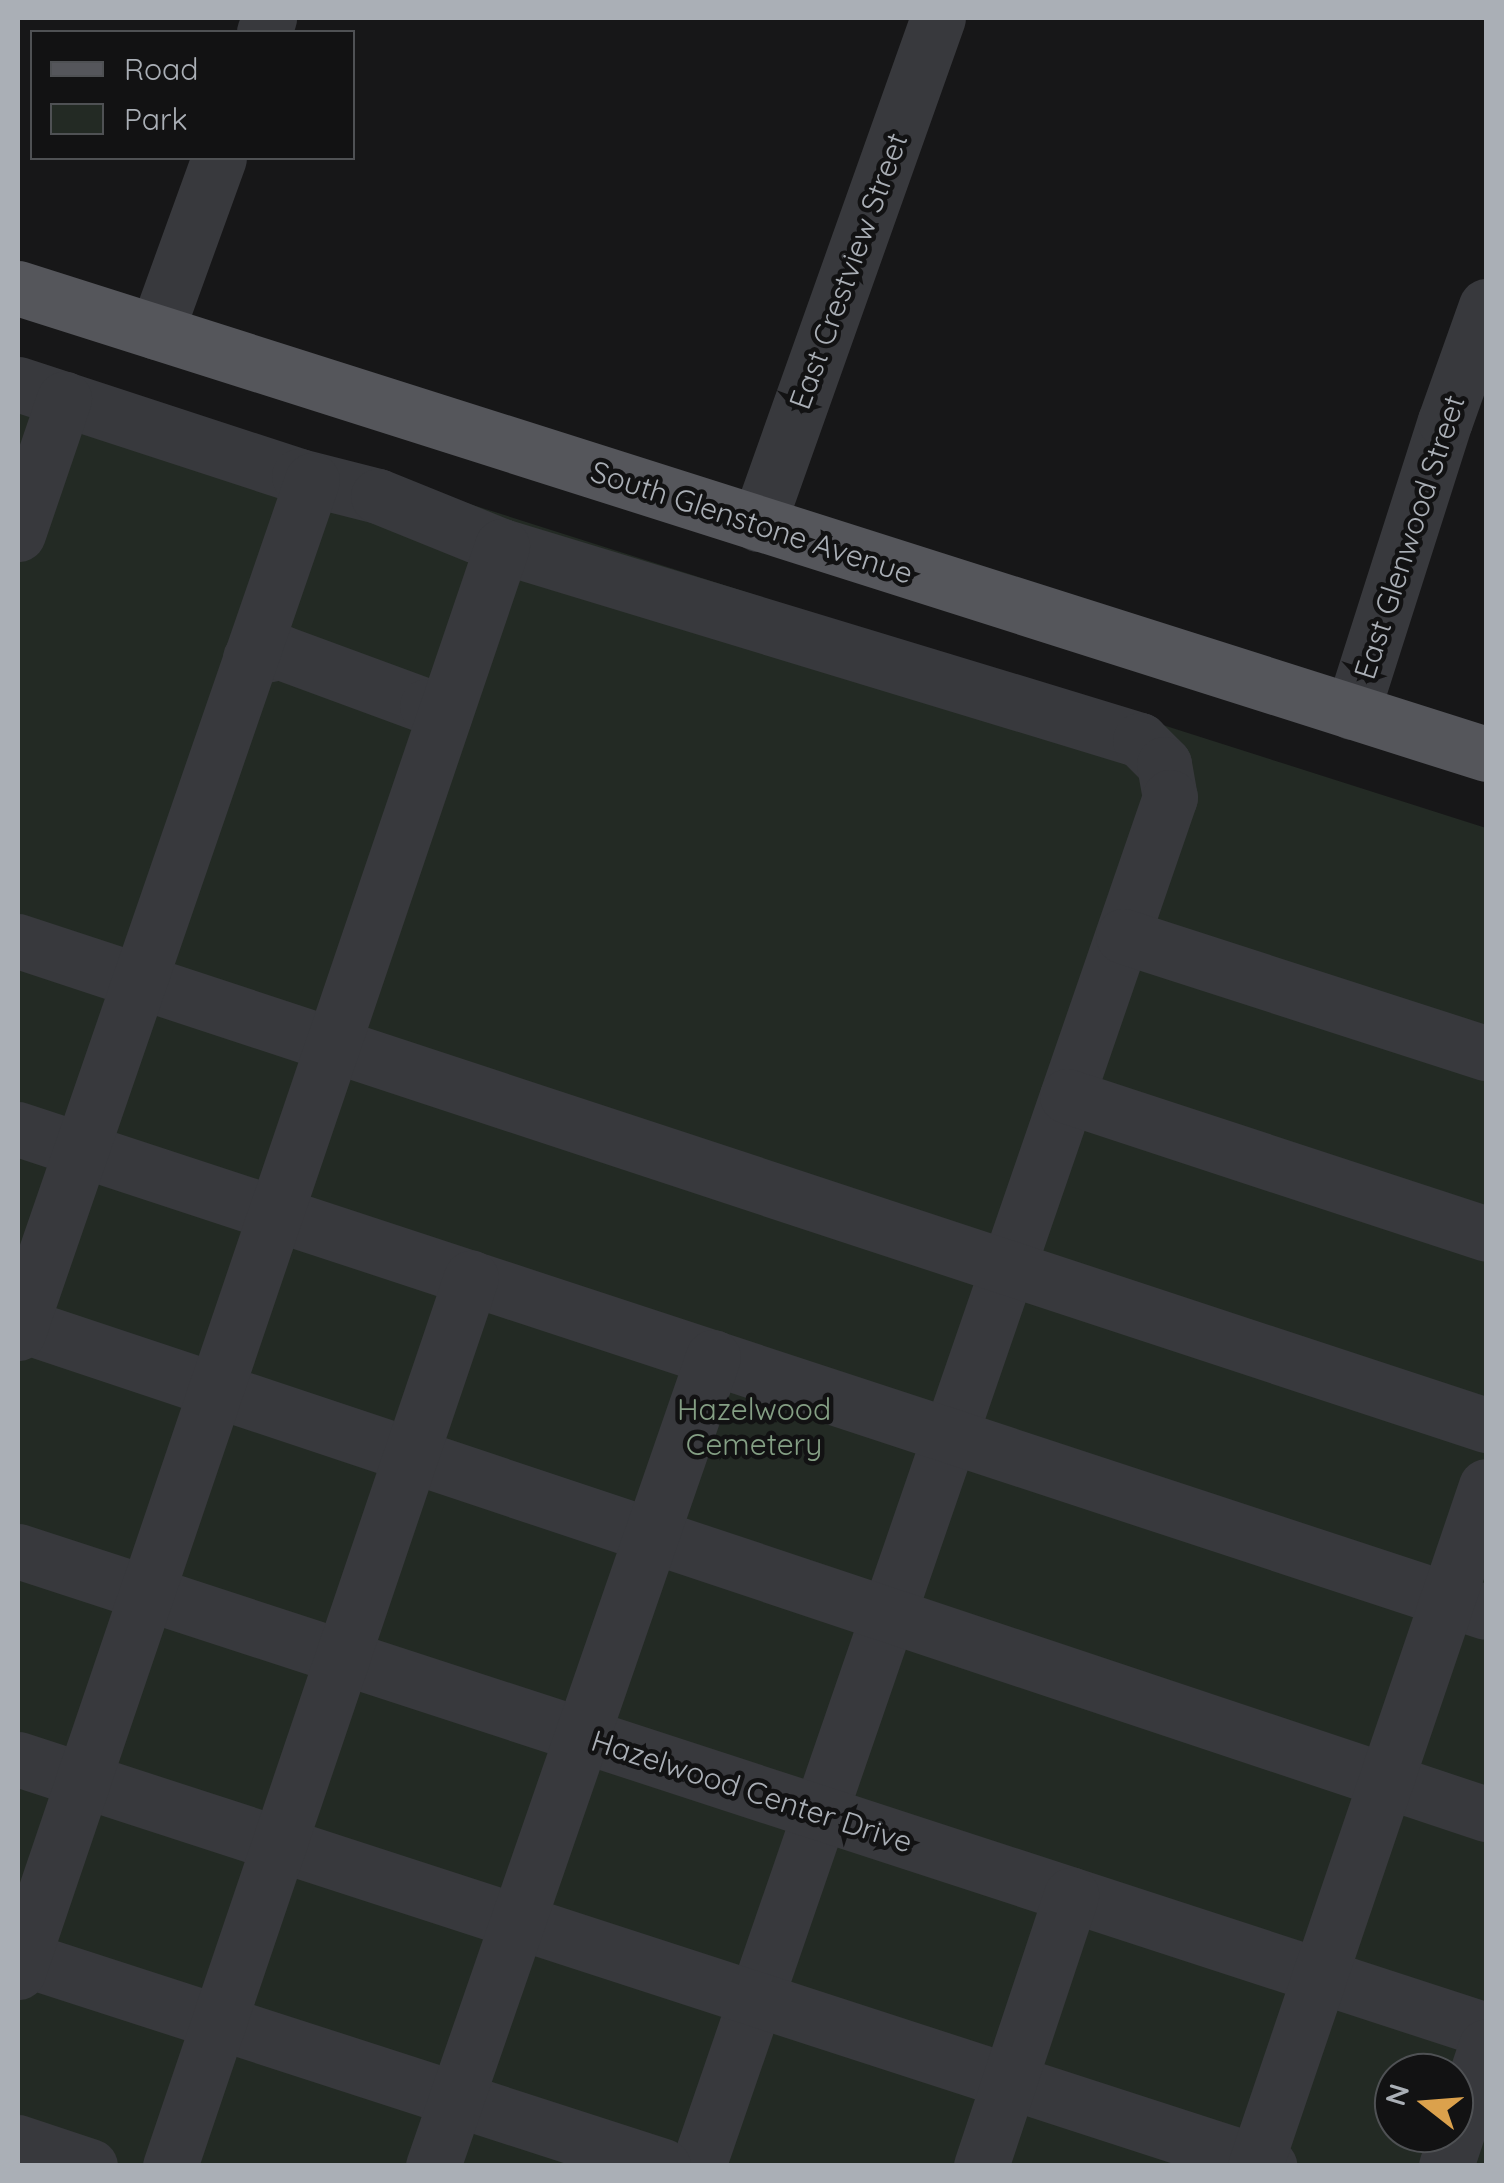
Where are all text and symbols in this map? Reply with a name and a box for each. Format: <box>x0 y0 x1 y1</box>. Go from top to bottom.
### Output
legend <box>30 30 355 160</box>
text: Road <box>124 50 198 88</box>
text: Park <box>124 100 188 138</box>
street label: East Crestview Street <box>781 128 915 414</box>
street label: East Glenwood Street <box>1346 390 1472 684</box>
street label: South Glenstone Avenue <box>586 453 918 591</box>
park label: Hazelwood Cemetery <box>677 1391 831 1462</box>
street label: Hazelwood Center Drive <box>587 1722 917 1860</box>
north arrow <box>1374 2053 1474 2153</box>
text: N <box>1377 2080 1416 2110</box>

